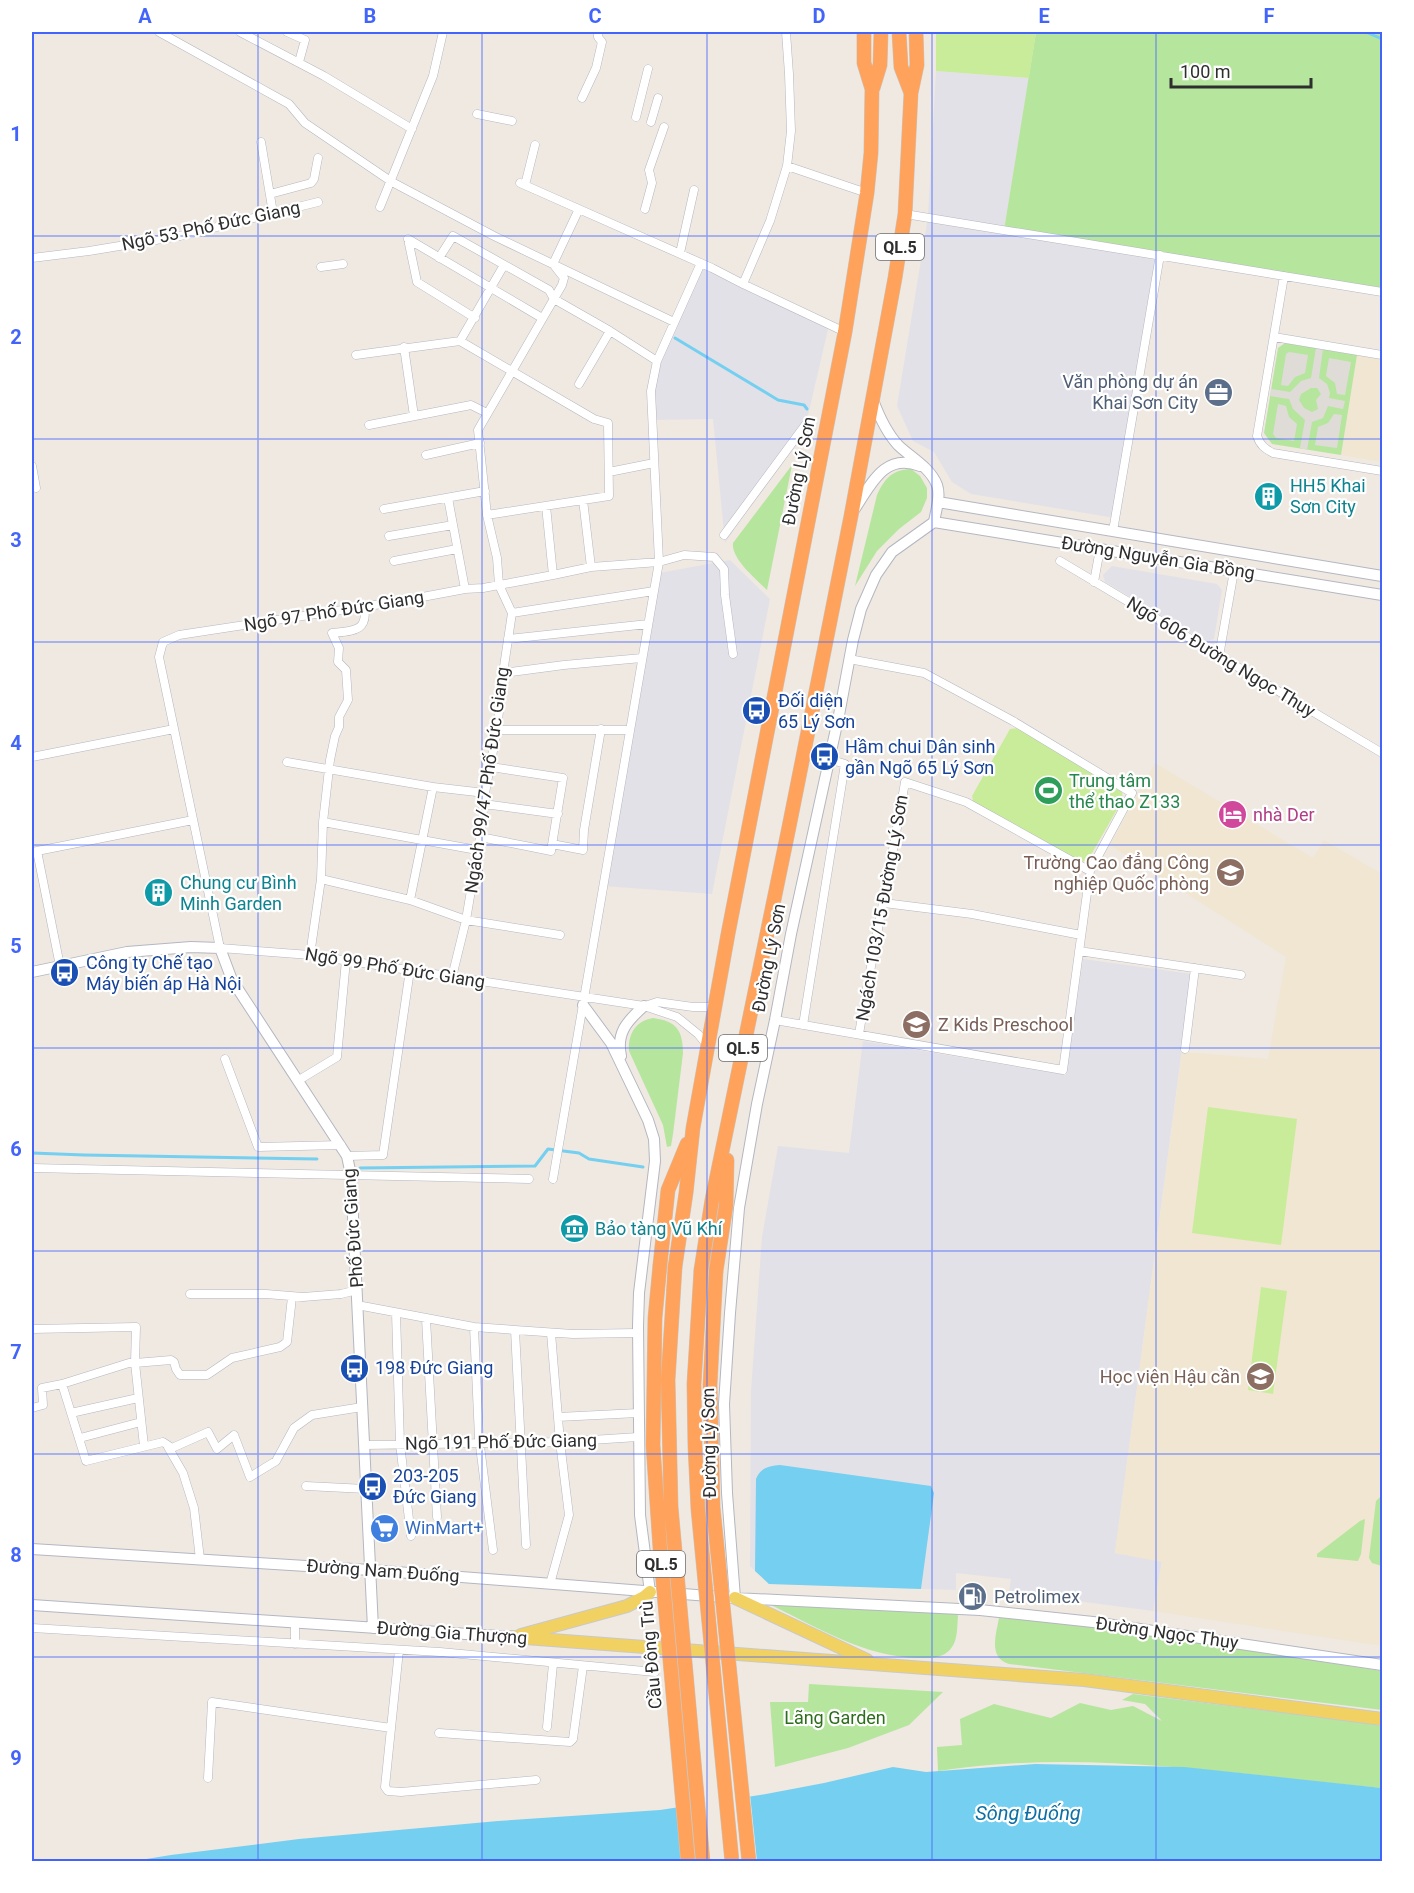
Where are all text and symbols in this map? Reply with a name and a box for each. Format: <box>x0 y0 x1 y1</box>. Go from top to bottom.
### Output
text: A <box>138 4 152 28</box>
text: B <box>364 4 376 28</box>
text: C <box>588 4 602 28</box>
text: D <box>813 4 826 28</box>
text: E <box>1038 4 1050 28</box>
text: F <box>1264 4 1275 28</box>
scale bar <box>1171 51 1310 89</box>
text: 100 m <box>1180 61 1231 82</box>
text: 1 <box>10 122 22 146</box>
street label: Ngõ 53 Phố Đức Giang <box>120 196 302 255</box>
road number: QL.5 <box>876 234 924 260</box>
text: 2 <box>10 325 22 349</box>
place label: Văn phòng dự án Khai Sơn City <box>1062 371 1198 413</box>
office icon: Văn phòng dự án Khai Sơn City <box>1203 376 1235 408</box>
street label: Đường Lý Sơn <box>778 415 819 527</box>
place label: HH5 Khai Sơn City <box>1290 475 1366 517</box>
building icon: HH5 Khai Sơn City <box>1253 480 1285 512</box>
text: 3 <box>10 528 22 552</box>
street label: Đường Nguyễn Gia Bồng <box>1060 532 1256 583</box>
street label: Ngõ 97 Phố Đức Giang <box>242 586 425 635</box>
street label: Ngõ 606 Đường Ngọc Thụy <box>1123 592 1320 722</box>
street label: Ngách 99/47 Phố Đức Giang <box>460 665 513 895</box>
place label: Đối diện 65 Lý Sơn <box>778 690 855 732</box>
bus stop icon: Đối diện 65 Lý Sơn <box>741 695 773 727</box>
text: 4 <box>10 731 22 755</box>
place label: Hầm chui Dân sinh gần Ngõ 65 Lý Sơn <box>845 736 996 778</box>
bus stop icon: Hầm chui Dân sinh gần Ngõ 65 Lý Sơn <box>808 741 840 773</box>
place label: Trung tâm thể thao Z133 <box>1069 770 1180 812</box>
sports icon: Trung tâm thể thao Z133 <box>1032 775 1064 807</box>
street label: Ngách 103/15 Đường Lý Sơn <box>851 793 912 1023</box>
hotel icon: nhà Der <box>1216 799 1248 831</box>
place label: nhà Der <box>1253 804 1315 825</box>
place label: Trường Cao đẳng Công nghiệp Quốc phòng <box>1024 852 1209 894</box>
school or university icon: Trường Cao đẳng Công nghiệp Quốc phòng <box>1214 857 1246 889</box>
place label: Chung cư Bình Minh Garden <box>180 872 297 914</box>
building icon: Chung cư Bình Minh Garden <box>143 877 175 909</box>
street label: Đường Lý Sơn <box>748 902 789 1014</box>
text: 5 <box>10 934 22 958</box>
street label: Ngõ 99 Phố Đức Giang <box>304 943 487 992</box>
place label: Công ty Chế tạo Máy biến áp Hà Nội <box>86 952 242 994</box>
bus stop icon: Công ty Chế tạo Máy biến áp Hà Nội <box>49 957 81 989</box>
school or university icon: Z Kids Preschool <box>901 1009 933 1041</box>
place label: Z Kids Preschool <box>938 1014 1073 1035</box>
road number: QL.5 <box>719 1035 767 1061</box>
text: 6 <box>10 1137 22 1161</box>
street label: Phố Đức Giang <box>338 1168 367 1288</box>
museum icon: Bảo tàng Vũ Khí <box>558 1213 590 1245</box>
place label: Bảo tàng Vũ Khí <box>595 1218 723 1239</box>
text: 7 <box>10 1340 22 1364</box>
bus stop icon: 198 Đức Giang <box>338 1352 370 1384</box>
place label: 198 Đức Giang <box>375 1357 493 1378</box>
school or university icon: Học viện Hậu cần <box>1245 1361 1277 1393</box>
place label: Học viện Hậu cần <box>1100 1366 1240 1387</box>
street label: Đường Lý Sơn <box>697 1388 720 1498</box>
street label: Ngõ 191 Phố Đức Giang <box>405 1429 597 1454</box>
place label: 203-205 Đức Giang <box>393 1465 477 1507</box>
bus stop icon: 203-205 Đức Giang <box>356 1470 388 1502</box>
supermarket icon: WinMart+ <box>368 1512 400 1544</box>
place label: WinMart+ <box>405 1517 483 1538</box>
text: 8 <box>10 1543 22 1567</box>
road number: QL.5 <box>637 1551 685 1577</box>
street label: Đường Nam Đuống <box>306 1555 460 1586</box>
fuel station icon: Petrolimex <box>957 1581 989 1613</box>
place label: Petrolimex <box>994 1586 1080 1607</box>
street label: Cầu Đông Trù <box>635 1600 666 1710</box>
street label: Đường Ngọc Thụy <box>1094 1612 1240 1653</box>
street label: Đường Gia Thượng <box>376 1617 528 1648</box>
park label: Lãng Garden <box>784 1707 886 1728</box>
text: 9 <box>10 1746 22 1770</box>
water label: Sông Đuống <box>975 1801 1081 1825</box>

